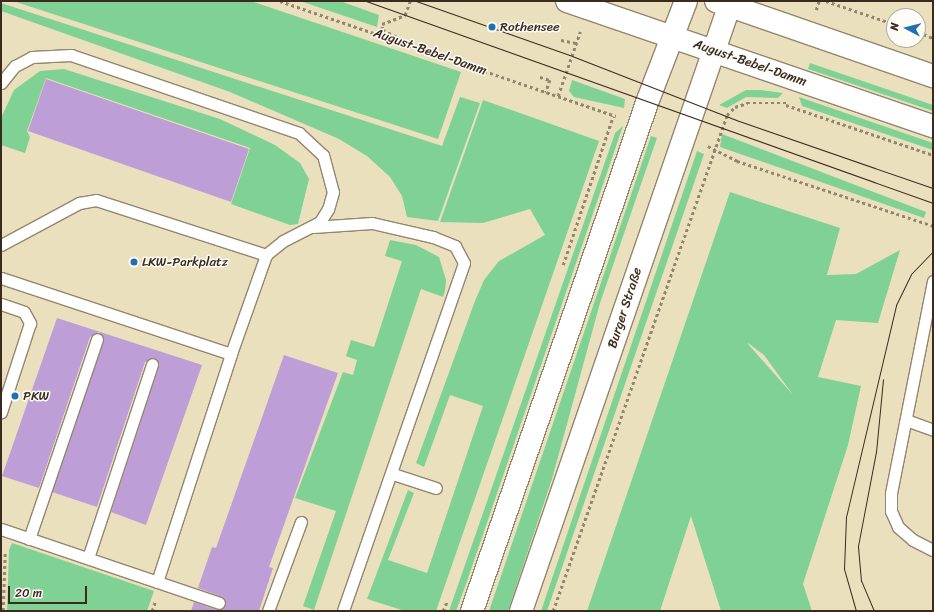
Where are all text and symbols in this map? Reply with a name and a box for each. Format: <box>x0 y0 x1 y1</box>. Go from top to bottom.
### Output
north arrow <box>886 8 926 48</box>
place label: Rothensee <box>500 19 560 35</box>
marker: Rothensee <box>487 22 497 32</box>
text: N <box>885 22 904 32</box>
street label: August-Bebel-Damm <box>371 25 489 79</box>
street label: August-Bebel-Damm <box>691 36 809 90</box>
place label: LKW-Parkplatz <box>142 254 228 270</box>
marker: LKW-Parkplatz <box>129 257 139 267</box>
street label: Burger Straße <box>605 266 645 350</box>
place label: PKW <box>23 388 49 404</box>
marker: PKW <box>10 391 20 401</box>
scale bar <box>10 578 89 604</box>
text: 20 m <box>15 582 42 604</box>

